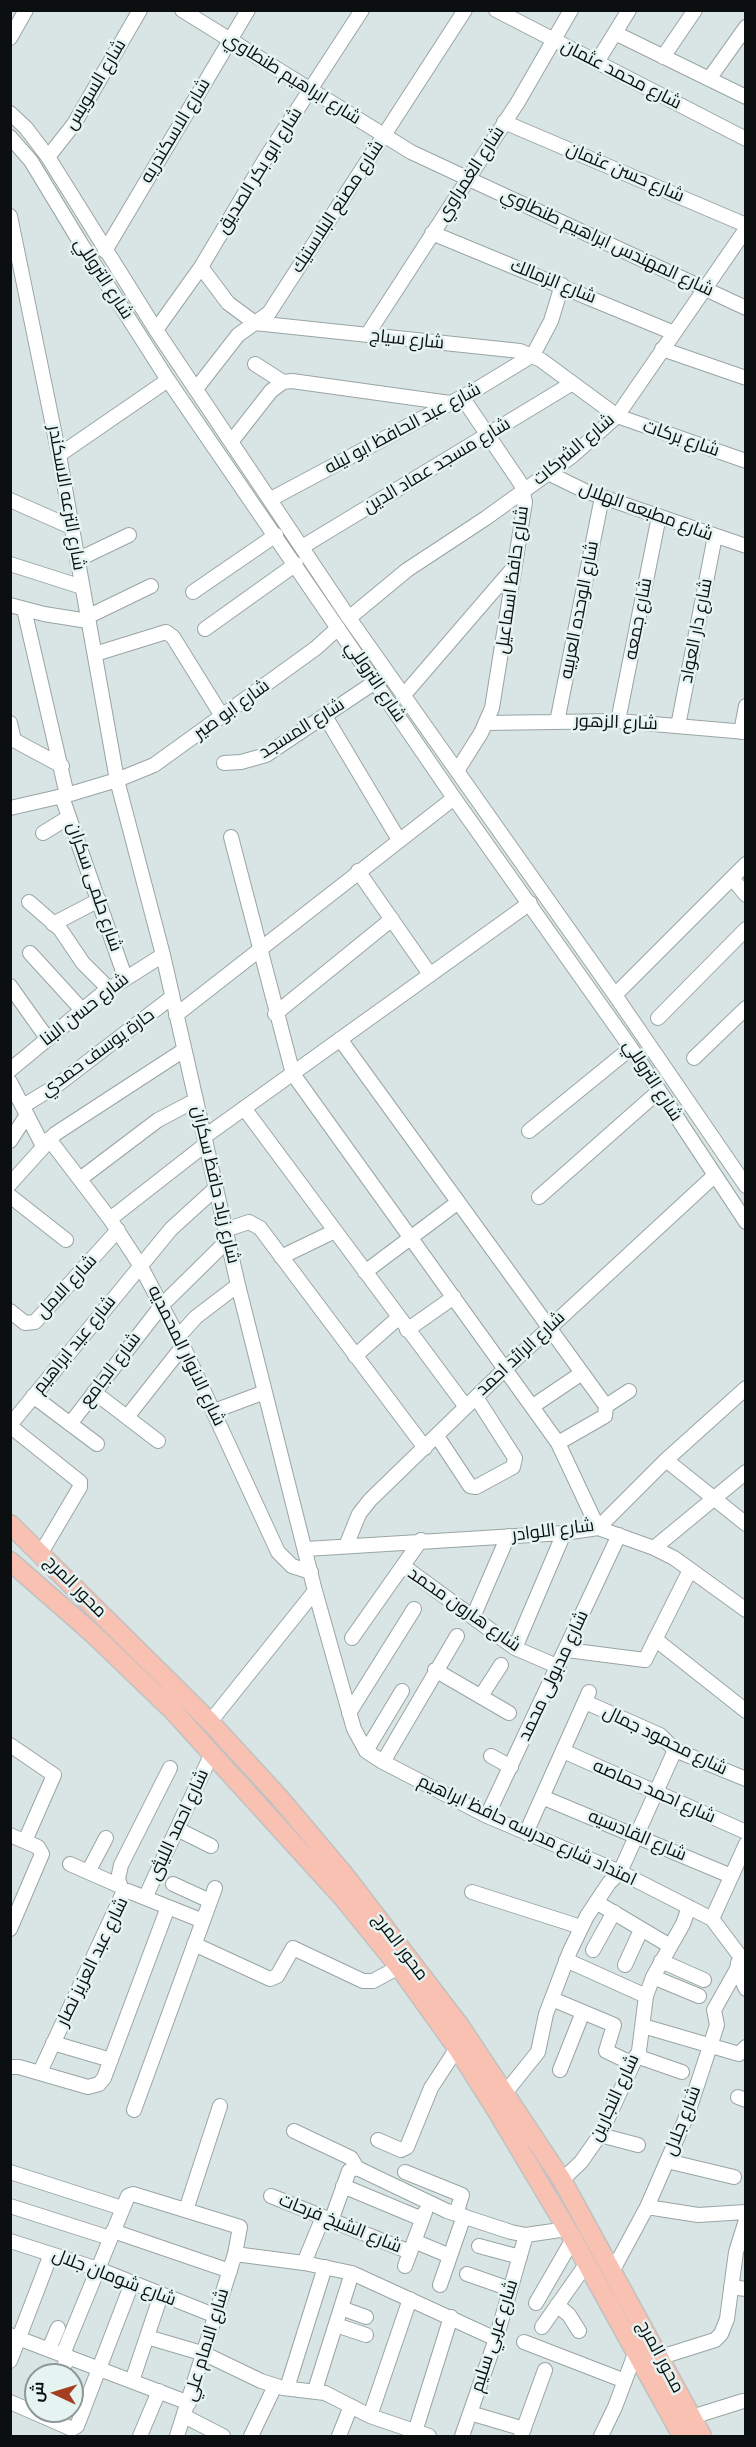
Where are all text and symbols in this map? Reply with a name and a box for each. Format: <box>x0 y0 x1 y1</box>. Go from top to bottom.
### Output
street label: شارع ابراهيم طنطاوي <box>219 28 365 130</box>
street label: شارع محمد عثمان <box>557 35 685 115</box>
street label: شارع السويس <box>61 36 131 134</box>
street label: شارع الاسكندريه <box>136 75 216 187</box>
street label: شارع ابو بكر الصديق <box>213 104 307 238</box>
street label: شارع الغمراوي <box>432 123 510 225</box>
street label: شارع مصنع البلاستيك <box>287 137 389 277</box>
street label: شارع حسن عثمان <box>563 138 687 208</box>
street label: شارع المهندس ابراهيم طنطاوي <box>497 184 717 302</box>
street label: شارع التروللي <box>69 234 137 324</box>
street label: شارع الزمالك <box>507 255 599 309</box>
street label: شارع سياج <box>369 325 445 355</box>
street label: شارع عبد الحافظ ابو ليله <box>321 379 485 479</box>
street label: شارع الشركات <box>529 410 619 490</box>
street label: شارع مسجد عماد الدين <box>359 414 515 518</box>
street label: شارع بركات <box>640 416 722 462</box>
street label: شارع الترعه الاسكندر <box>43 424 89 572</box>
street label: شارع مطبعه الهلال <box>576 478 716 546</box>
street label: شارع حافظ اسماعيل <box>492 505 534 655</box>
street label: شارع الوحده العربيه <box>556 539 604 681</box>
street label: شارع جمعه <box>620 576 658 662</box>
street label: شارع دار العواد <box>676 577 718 685</box>
street label: شارع التروللي <box>340 637 410 727</box>
street label: شارع ابو صير <box>190 675 274 745</box>
street label: شارع المسجد <box>255 694 349 764</box>
street label: شارع الزهور <box>574 711 658 735</box>
street label: شارع حلمى سكران <box>62 820 126 954</box>
street label: شارع حسن البنا <box>37 969 133 1051</box>
street label: حارة يوسف حمدي <box>37 1004 159 1102</box>
street label: شارع التروللي <box>618 1036 686 1126</box>
street label: شارع زياد حافظ سكران <box>186 1104 244 1266</box>
street label: شارع الامل <box>32 1251 102 1323</box>
street label: شارع الانوار المحمديه <box>143 1282 229 1430</box>
street label: شارع عيد ابراهيم <box>29 1292 121 1398</box>
street label: شارع الرائد احمد <box>472 1307 570 1401</box>
street label: شارع الجامع <box>76 1328 146 1412</box>
street label: شارع اللوادر <box>511 1515 595 1547</box>
street label: محور المرج <box>39 1551 111 1623</box>
street label: شارع هارون محمد <box>403 1563 525 1657</box>
street label: شارع مدبولى محمد <box>514 1607 594 1745</box>
street label: شارع محمود جمال <box>599 1702 731 1780</box>
street label: شارع احمد حماصه <box>589 1755 719 1829</box>
street label: شارع احمد الليثى <box>144 1766 214 1884</box>
street label: امتداد شارع مدرسه حافظ ابراهيم <box>414 1771 640 1891</box>
street label: شارع القادسيه <box>585 1806 689 1866</box>
street label: شارع عبد العزيز نصار <box>52 1894 134 2030</box>
street label: محور المرج <box>368 1909 432 1985</box>
street label: شارع النجارين <box>585 2051 645 2145</box>
street label: شارع جلال <box>660 2083 706 2159</box>
street label: شارع الشيخ فرحات <box>275 2190 405 2258</box>
street label: شارع شومان جلال <box>49 2244 179 2312</box>
street label: شارع عربي سليم <box>467 2277 523 2395</box>
street label: شارع الامام علي <box>180 2286 234 2404</box>
street label: محور المرج <box>632 2317 688 2397</box>
north arrow <box>24 2363 84 2423</box>
text: ش <box>27 2381 49 2403</box>

